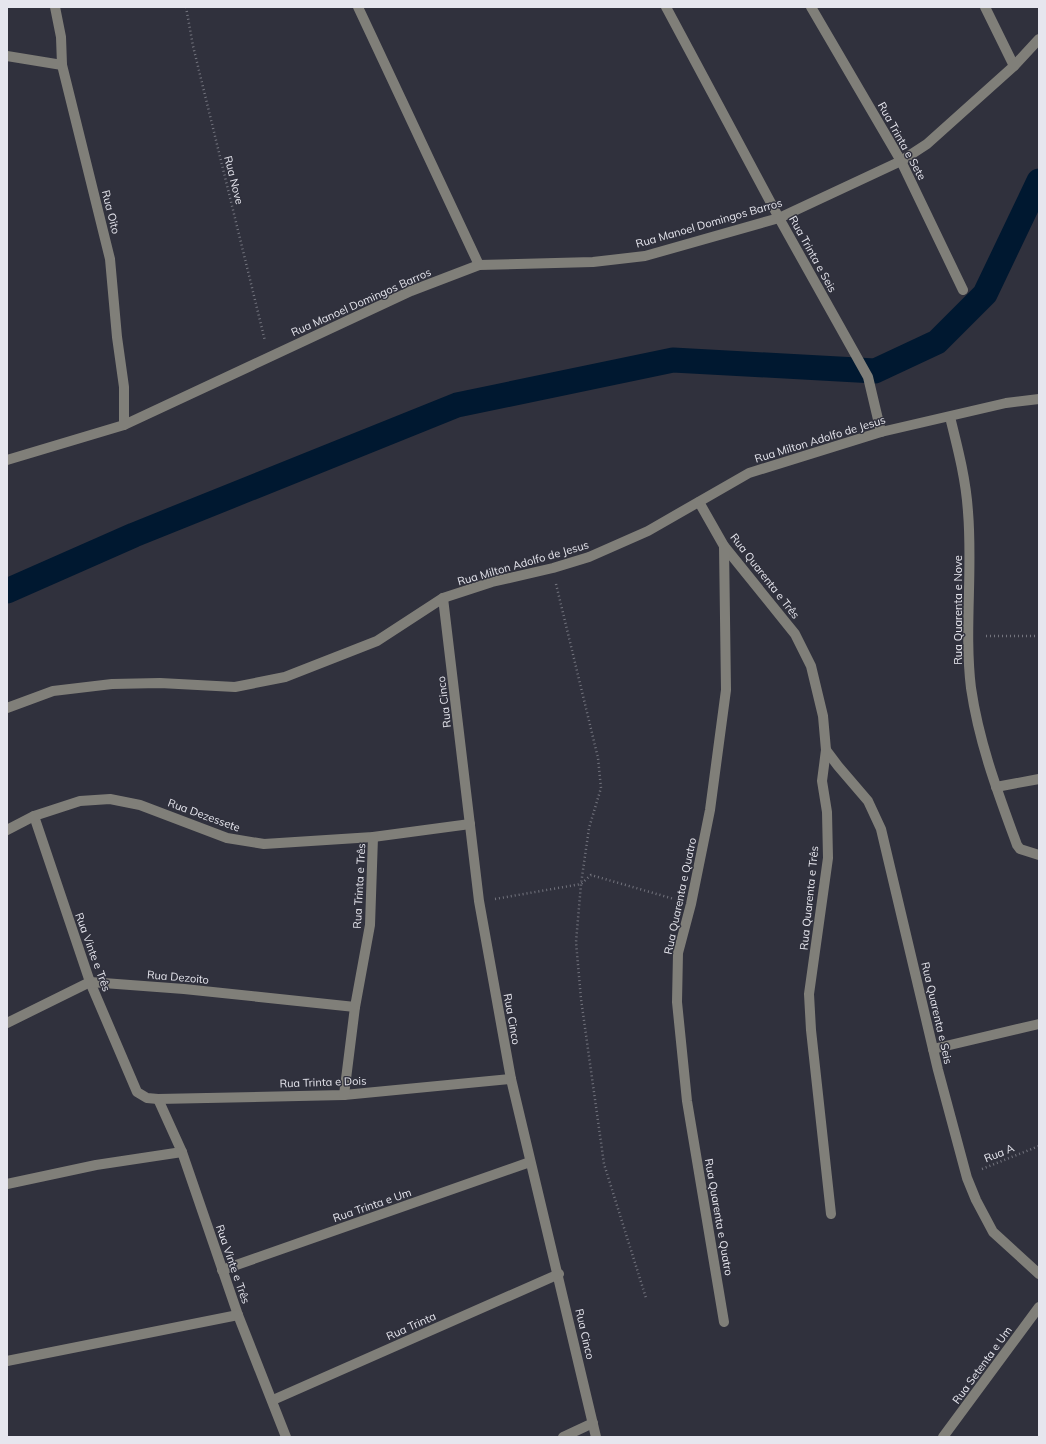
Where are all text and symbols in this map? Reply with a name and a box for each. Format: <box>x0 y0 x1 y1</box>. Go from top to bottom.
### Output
street label: Rua Trinta e Sete <box>875 100 929 182</box>
street label: Rua Nove <box>221 154 247 206</box>
street label: Rua Oito <box>99 189 123 235</box>
street label: Rua Manoel Domingos Barros <box>634 195 784 251</box>
street label: Rua Trinta e Seis <box>786 213 840 295</box>
street label: Rua Manoel Domingos Barros <box>289 265 433 339</box>
street label: Rua Milton Adolfo de Jesus <box>753 412 887 466</box>
street label: Rua Quarenta e Três <box>727 530 803 622</box>
street label: Rua Milton Adolfo de Jesus <box>456 538 590 588</box>
street label: Rua Quarenta e Nove <box>951 555 965 665</box>
street label: Rua Cinco <box>434 676 454 728</box>
street label: Rua Dezessete <box>166 795 242 835</box>
street label: Rua Quarenta e Quatro <box>661 836 699 956</box>
street label: Rua Trinta e Três <box>350 843 368 929</box>
street label: Rua Quarenta e Três <box>797 845 821 951</box>
street label: Rua Vinte e Três <box>72 911 114 993</box>
street label: Rua Quarenta e Seis <box>918 961 956 1065</box>
street label: Rua Dezoito <box>146 967 210 987</box>
street label: Rua Cinco <box>501 992 523 1046</box>
street label: Rua Trinta e Dois <box>279 1073 367 1091</box>
street label: Rua A <box>982 1141 1016 1165</box>
street label: Rua Quarenta e Quatro <box>702 1157 736 1277</box>
street label: Rua Trinta e Um <box>331 1185 413 1225</box>
street label: Rua Vinte e Três <box>213 1223 253 1305</box>
street label: Rua Cinco <box>572 1307 598 1361</box>
street label: Rua Trinta <box>384 1309 438 1343</box>
street label: Rua Setenta e Um <box>949 1324 1015 1406</box>

